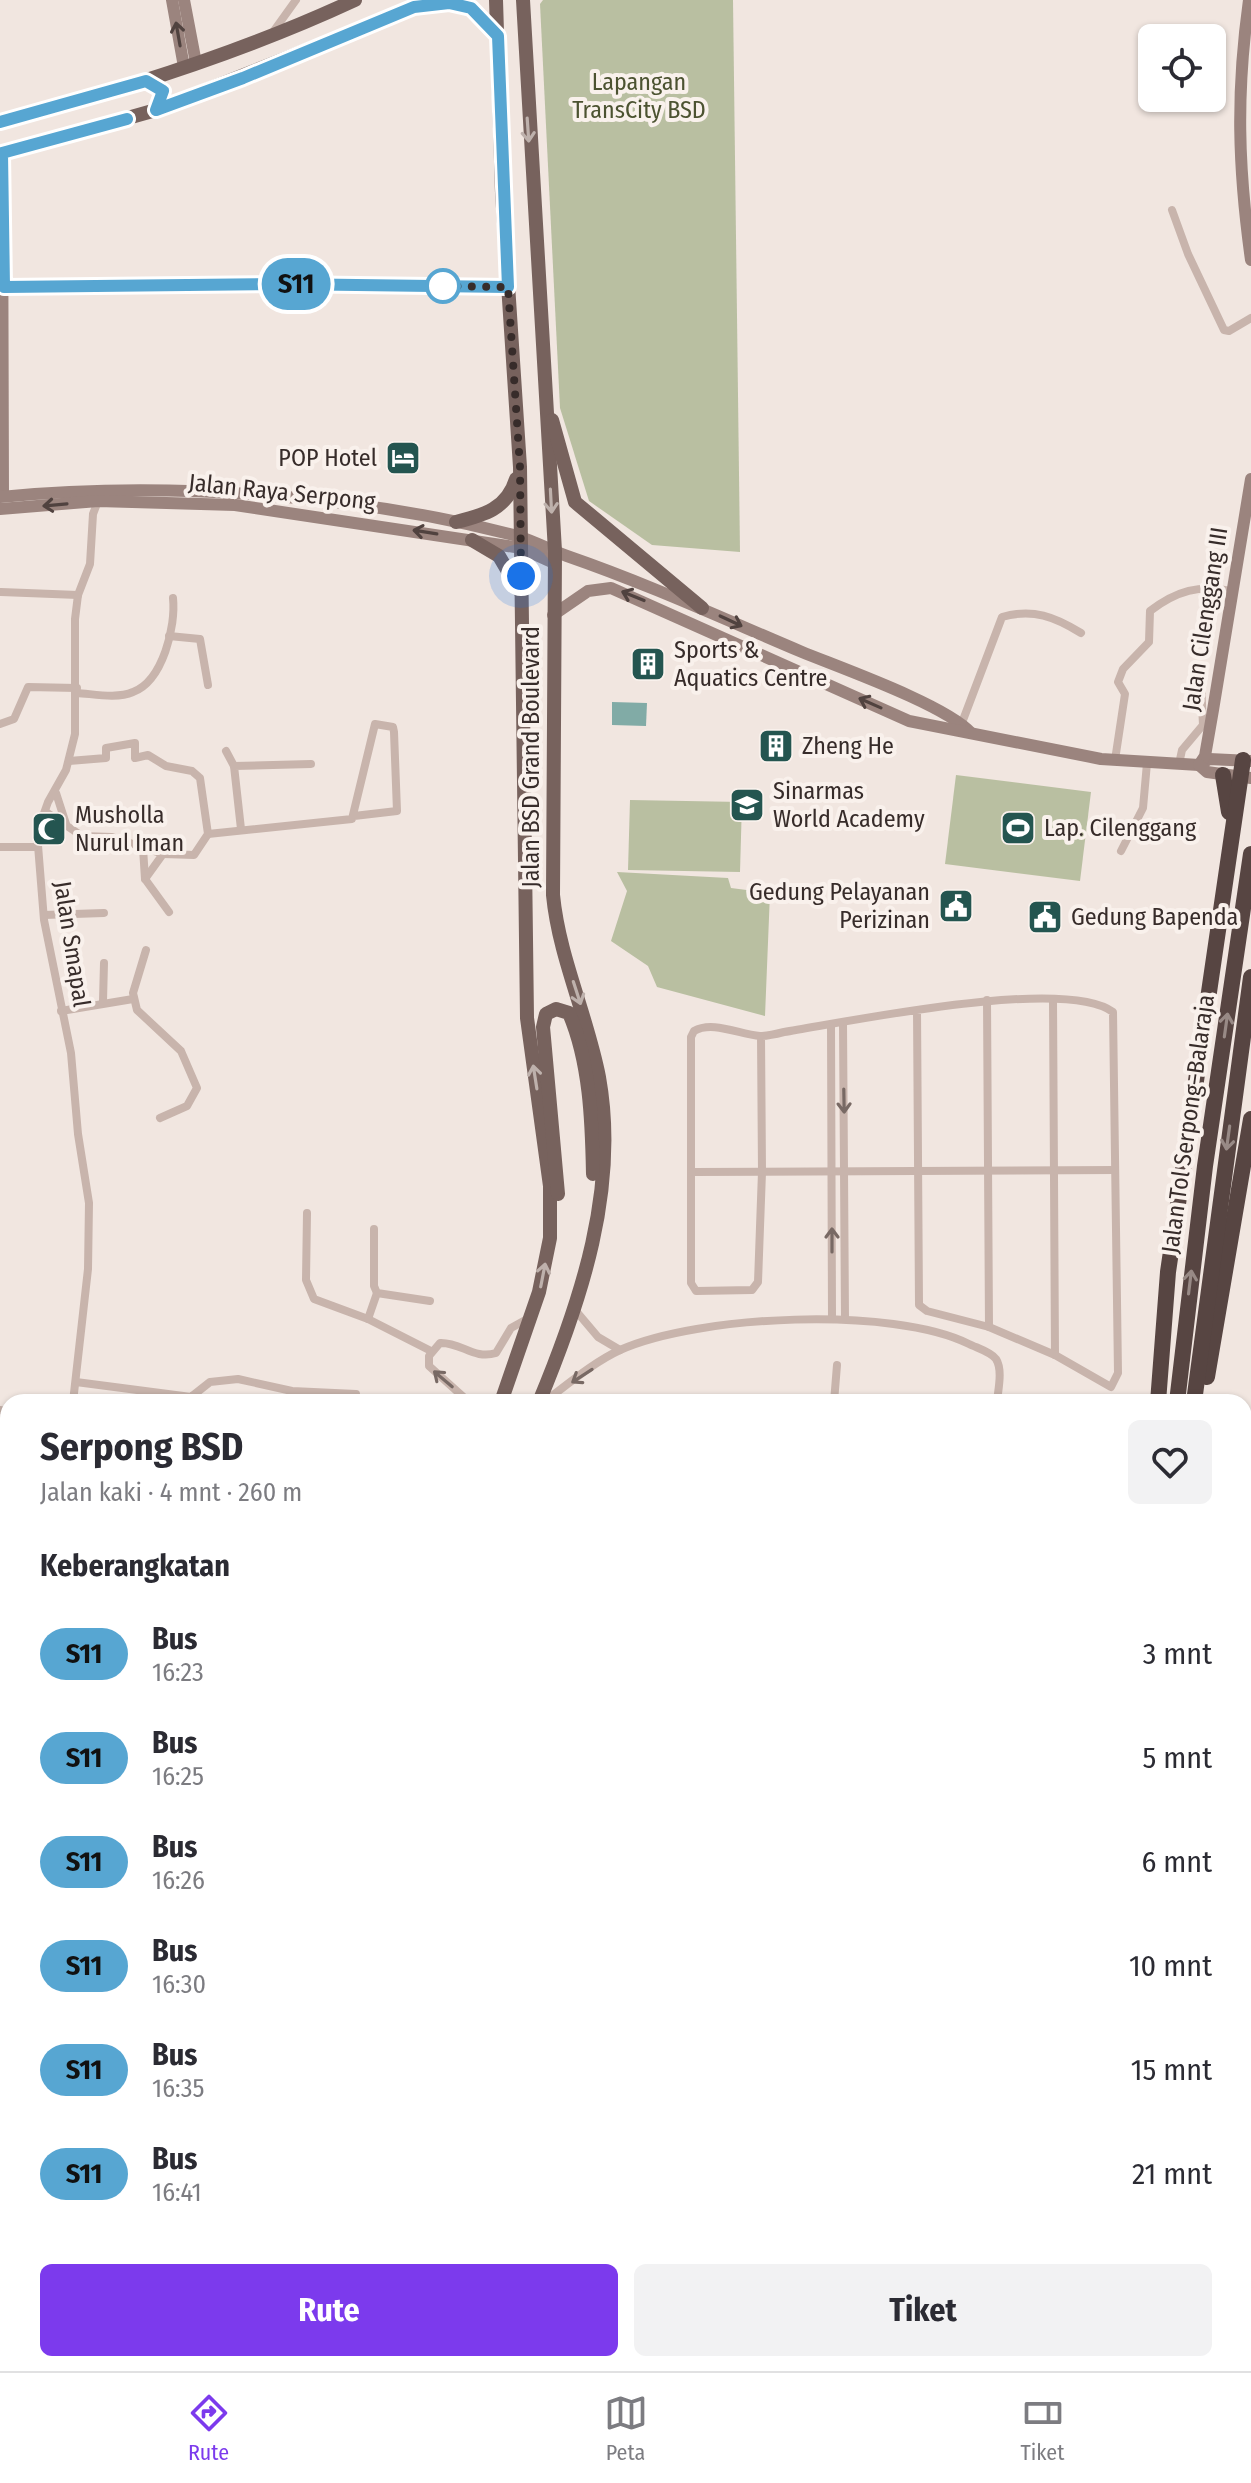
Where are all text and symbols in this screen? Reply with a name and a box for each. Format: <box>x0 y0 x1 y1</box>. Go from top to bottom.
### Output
one-way arrow <box>169 21 184 47</box>
map controls <box>1138 24 1226 112</box>
button: locate <box>1138 24 1226 112</box>
park label: Lapangan TransCity BSD <box>572 68 706 124</box>
one-way arrow <box>521 116 536 143</box>
line badge: S11 <box>250 258 342 310</box>
text: S11 <box>278 267 314 300</box>
unlabelled marker <box>426 269 460 303</box>
hotel icon: POP Hotel <box>384 439 422 477</box>
place label: POP Hotel <box>278 444 377 472</box>
street label: Jalan Raya Serpong <box>187 468 378 516</box>
one-way arrow <box>544 487 559 514</box>
one-way arrow <box>42 498 69 513</box>
one-way arrow <box>412 524 438 539</box>
street label: Jalan Cilenggang III <box>1177 525 1233 713</box>
your location <box>501 556 541 596</box>
one-way arrow <box>621 588 646 602</box>
one-way arrow <box>719 614 743 629</box>
street label: Jalan BSD Grand Boulevard <box>517 626 545 888</box>
place label: Sports & Aquatics Centre <box>674 636 827 692</box>
building icon: Sports & Aquatics Centre <box>629 645 667 683</box>
one-way arrow <box>858 695 882 710</box>
building icon: Zheng He <box>757 727 795 765</box>
place label: Zheng He <box>802 732 894 760</box>
place label: Sinarmas World Academy <box>773 777 925 833</box>
school or university icon: Sinarmas World Academy <box>728 786 766 824</box>
place label: Musholla Nurul Iman <box>75 801 184 857</box>
sports icon: Lap. Cilenggang <box>999 809 1037 847</box>
mosque icon: Musholla Nurul Iman <box>30 810 68 848</box>
place label: Lap. Cilenggang <box>1044 814 1197 842</box>
place label: Gedung Pelayanan Perizinan <box>749 878 930 934</box>
street label: Jalan Smapal <box>48 879 96 1009</box>
public building icon: Gedung Pelayanan Perizinan <box>937 887 975 925</box>
public building icon: Gedung Bapenda <box>1026 898 1064 936</box>
place label: Gedung Bapenda <box>1071 903 1238 931</box>
one-way arrow <box>570 981 585 1006</box>
street label: Jalan Tol Serpong–Balaraja <box>1156 993 1220 1255</box>
one-way arrow <box>1219 1013 1234 1038</box>
one-way arrow <box>527 1064 542 1090</box>
one-way arrow <box>836 1087 852 1114</box>
one-way arrow <box>1220 1125 1235 1150</box>
one-way arrow <box>824 1227 839 1254</box>
one-way arrow <box>536 1263 551 1288</box>
one-way arrow <box>1183 1270 1198 1295</box>
one-way arrow <box>571 1368 594 1384</box>
one-way arrow <box>434 1370 454 1388</box>
button: heart <box>1128 1420 1212 1504</box>
text: Serpong BSD <box>40 1424 243 1470</box>
text: Jalan kaki · 4 mnt · 260 m <box>40 1477 302 1508</box>
text: Keberangkatan <box>40 1548 230 1584</box>
text: Bus <box>152 1621 197 1657</box>
text: 3 mnt <box>1143 1636 1212 1672</box>
text: S11 <box>66 1637 102 1670</box>
text: 16:23 <box>152 1657 204 1688</box>
text: Bus <box>152 1725 197 1761</box>
text: 5 mnt <box>1142 1740 1212 1776</box>
text: S11 <box>66 1741 102 1774</box>
text: 16:25 <box>152 1761 204 1792</box>
text: Bus <box>152 1829 197 1865</box>
text: 6 mnt <box>1141 1844 1212 1880</box>
text: S11 <box>66 1845 102 1878</box>
text: 16:26 <box>152 1865 205 1896</box>
text: Bus <box>152 1933 197 1969</box>
text: 10 mnt <box>1129 1948 1212 1984</box>
text: S11 <box>66 1949 102 1982</box>
text: 16:30 <box>152 1969 206 2000</box>
text: Bus <box>152 2037 197 2073</box>
text: 15 mnt <box>1131 2052 1212 2088</box>
text: S11 <box>66 2053 102 2086</box>
text: 16:35 <box>152 2073 204 2104</box>
text: Bus <box>152 2141 197 2177</box>
text: 21 mnt <box>1132 2156 1212 2192</box>
text: S11 <box>66 2157 102 2190</box>
text: 16:41 <box>152 2177 202 2208</box>
button: Rute <box>40 2264 618 2356</box>
button: Tiket <box>634 2264 1212 2356</box>
tab: Rute <box>187 2391 231 2466</box>
tab: Peta <box>604 2391 648 2466</box>
tab: Tiket <box>1021 2391 1065 2466</box>

